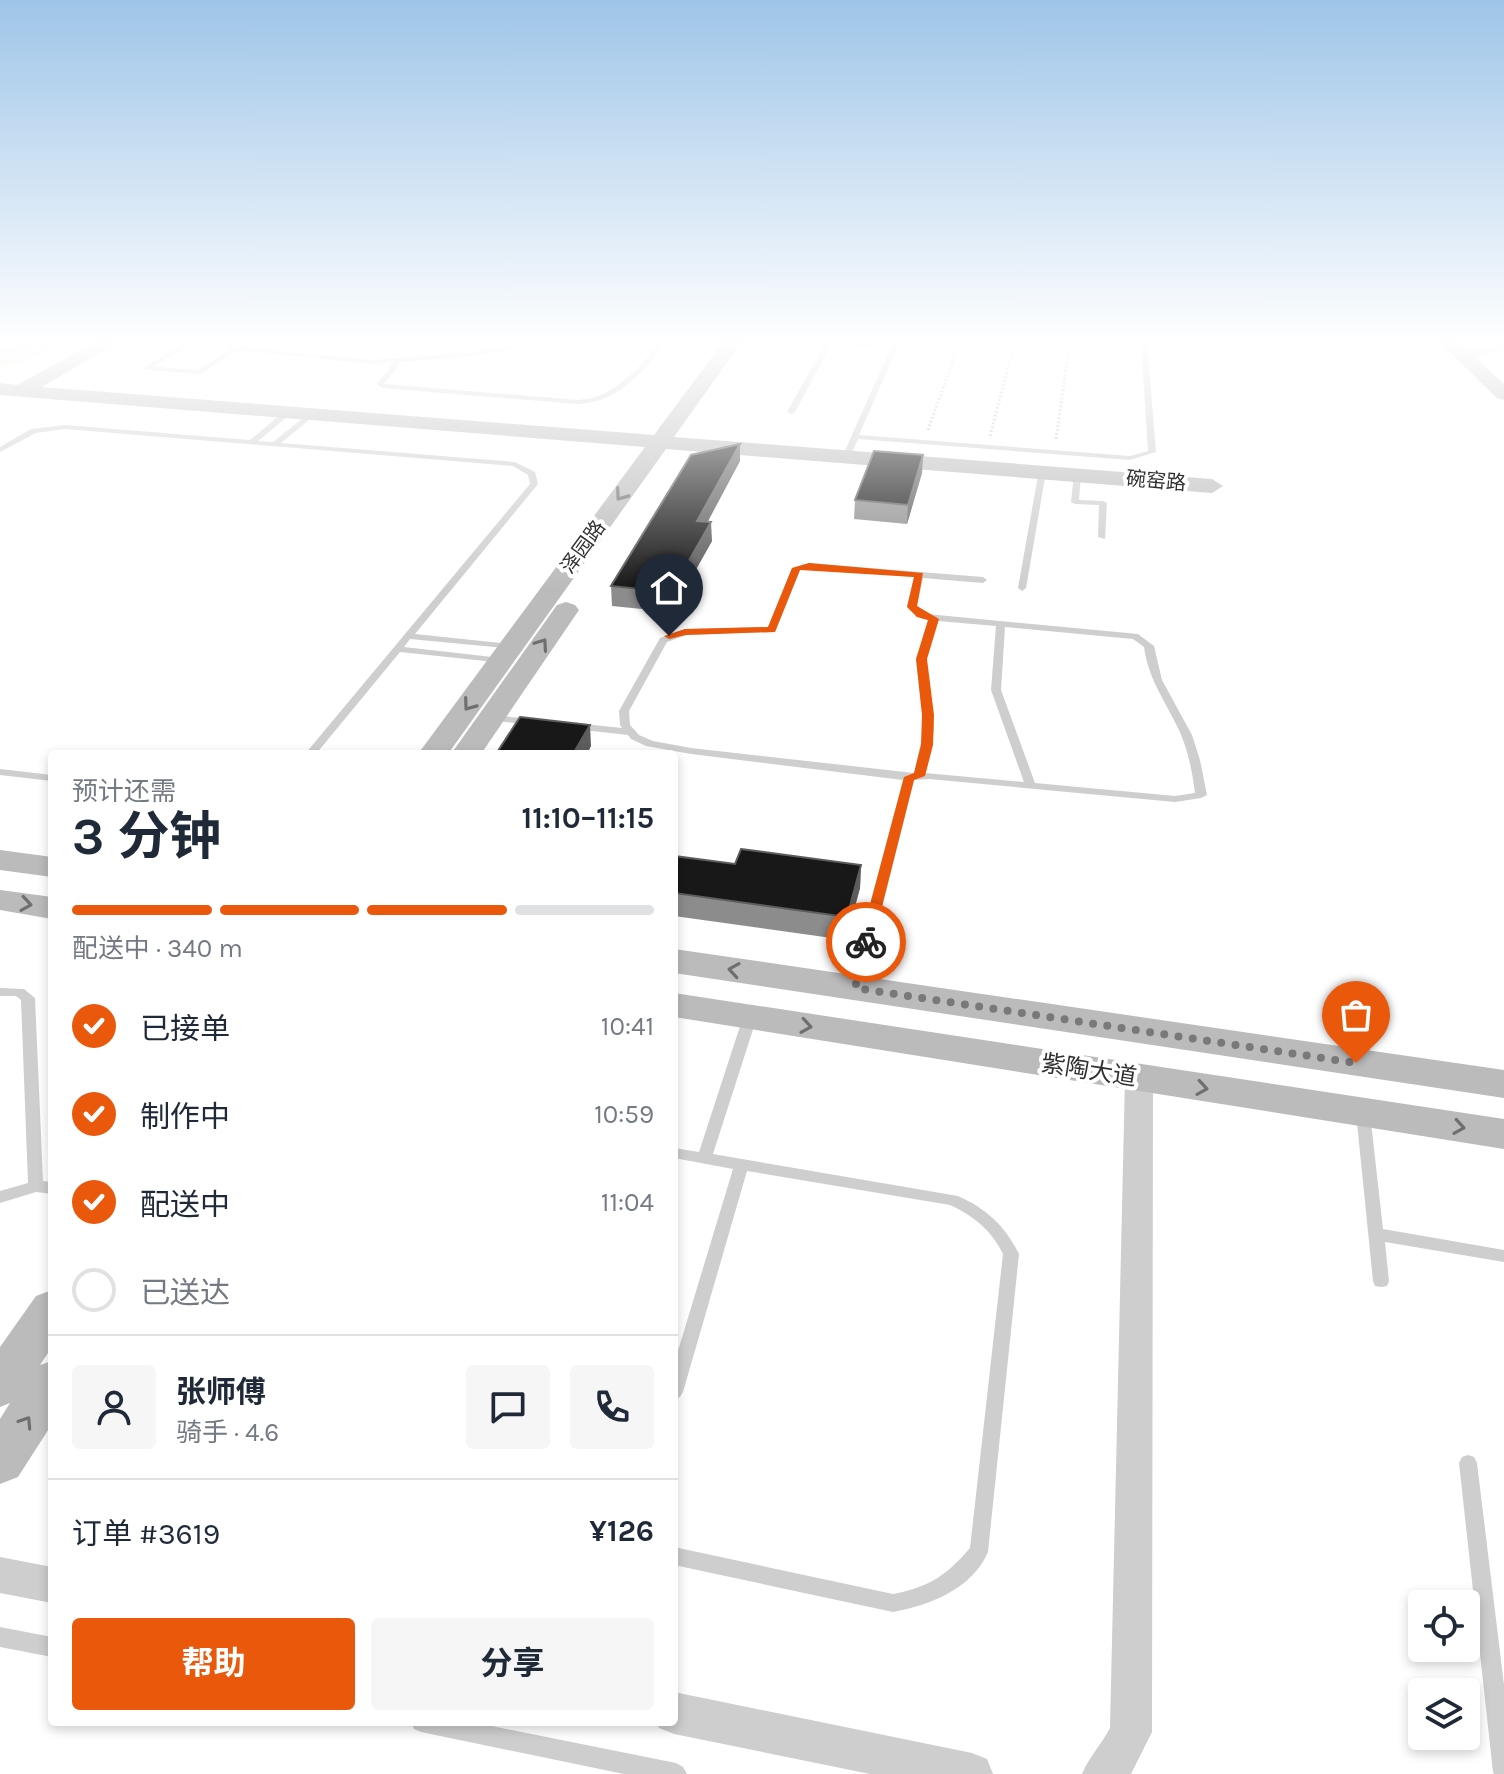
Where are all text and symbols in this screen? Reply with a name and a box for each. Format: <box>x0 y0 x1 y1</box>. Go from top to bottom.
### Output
street label: 碗窑路 <box>1125 467 1187 495</box>
one-way arrow <box>616 486 631 500</box>
street label: 泽园路 <box>556 516 610 578</box>
pin <box>635 554 703 636</box>
icon: home <box>647 566 691 610</box>
one-way arrow <box>532 638 547 652</box>
one-way arrow <box>464 696 478 711</box>
text: 预计还需 <box>72 776 176 807</box>
text: 11:10–11:15 <box>521 800 654 836</box>
text: 3 分钟 <box>72 806 222 867</box>
one-way arrow <box>19 894 33 911</box>
courier <box>826 902 906 982</box>
icon: bike <box>844 920 888 964</box>
text: 配送中 · 340 m <box>72 933 243 964</box>
one-way arrow <box>728 962 741 979</box>
pin <box>1322 981 1390 1063</box>
icon: bag <box>1334 993 1378 1037</box>
icon: check <box>72 1004 116 1048</box>
text: 已接单 <box>140 1011 230 1047</box>
text: 10:41 <box>601 1011 654 1042</box>
one-way arrow <box>800 1017 813 1034</box>
street label: 紫陶大道 <box>1039 1049 1139 1091</box>
one-way arrow <box>1195 1079 1208 1096</box>
icon: check <box>72 1092 116 1136</box>
text: 制作中 <box>140 1099 230 1135</box>
text: 10:59 <box>594 1099 654 1130</box>
one-way arrow <box>1452 1118 1465 1135</box>
icon: check <box>72 1180 116 1224</box>
text: 配送中 <box>140 1187 230 1223</box>
text: 11:04 <box>601 1187 654 1218</box>
text: 已送达 <box>140 1275 230 1311</box>
button: person <box>72 1365 156 1449</box>
button: chat <box>466 1365 550 1449</box>
button: phone <box>570 1365 654 1449</box>
text: 张师傅 <box>176 1374 266 1410</box>
one-way arrow <box>16 1416 31 1430</box>
text: 骑手 · 4.6 <box>176 1417 279 1448</box>
text: ¥126 <box>589 1513 654 1549</box>
text: 订单 #3619 <box>72 1516 220 1552</box>
map controls <box>1408 1590 1480 1750</box>
button: locate <box>1408 1590 1480 1662</box>
button: 帮助 <box>72 1618 355 1710</box>
button: 分享 <box>371 1618 654 1710</box>
button: layers <box>1408 1678 1480 1750</box>

